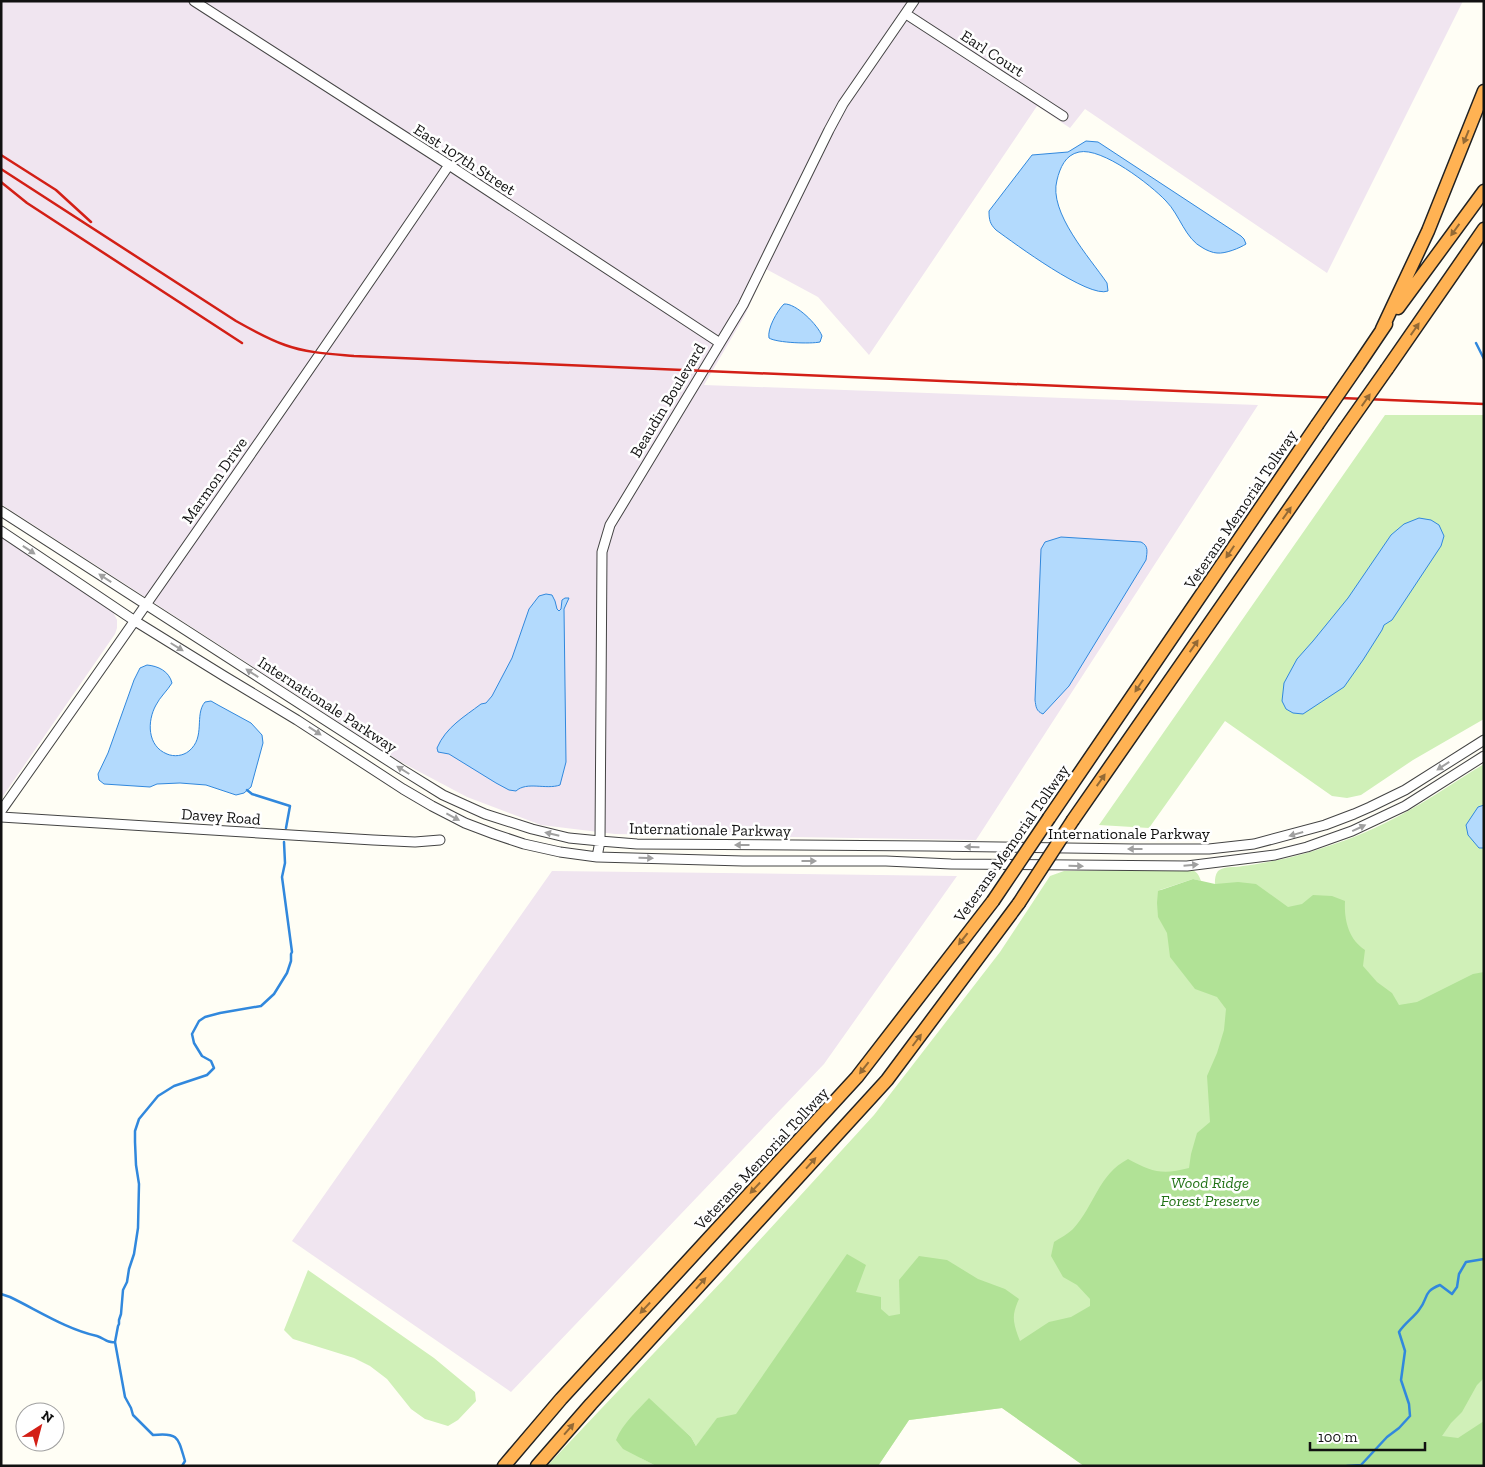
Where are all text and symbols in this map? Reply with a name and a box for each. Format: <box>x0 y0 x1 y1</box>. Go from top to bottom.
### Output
street label: Earl Court <box>957 26 1028 81</box>
street label: East 107th Street <box>410 120 519 199</box>
one-way arrow <box>1461 130 1469 144</box>
one-way arrow <box>1450 223 1461 236</box>
one-way arrow <box>1410 322 1419 336</box>
street label: Beaudin Boulevard <box>626 340 709 461</box>
one-way arrow <box>1361 393 1371 406</box>
street label: Veterans Memorial Tollway <box>1180 426 1301 593</box>
street label: Marmon Drive <box>178 434 251 527</box>
one-way arrow <box>1282 506 1292 520</box>
one-way arrow <box>1226 545 1235 559</box>
one-way arrow <box>22 546 36 555</box>
one-way arrow <box>99 574 112 583</box>
one-way arrow <box>1189 639 1199 653</box>
one-way arrow <box>170 642 183 651</box>
street label: Internationale Parkway <box>255 652 401 757</box>
one-way arrow <box>245 668 259 677</box>
one-way arrow <box>1134 679 1144 693</box>
one-way arrow <box>309 726 322 736</box>
street label: Veterans Memorial Tollway <box>949 760 1073 926</box>
one-way arrow <box>1436 761 1449 771</box>
one-way arrow <box>397 766 410 775</box>
one-way arrow <box>1096 773 1106 786</box>
street label: Davey Road <box>181 804 262 829</box>
one-way arrow <box>446 813 461 821</box>
street label: Internationale Parkway <box>629 819 792 840</box>
one-way arrow <box>1352 823 1366 831</box>
street label: Internationale Parkway <box>1048 824 1211 843</box>
one-way arrow <box>544 830 559 838</box>
one-way arrow <box>1288 830 1303 838</box>
one-way arrow <box>733 841 749 849</box>
one-way arrow <box>964 843 980 851</box>
one-way arrow <box>1127 845 1143 853</box>
one-way arrow <box>638 854 654 862</box>
one-way arrow <box>801 857 817 865</box>
one-way arrow <box>1183 861 1199 869</box>
one-way arrow <box>1068 862 1084 870</box>
one-way arrow <box>958 933 968 946</box>
one-way arrow <box>912 1033 922 1047</box>
one-way arrow <box>859 1061 869 1075</box>
street label: Veterans Memorial Tollway <box>690 1083 833 1234</box>
one-way arrow <box>805 1157 817 1169</box>
park label: Wood Ridge Forest Preserve <box>1160 1173 1260 1210</box>
one-way arrow <box>749 1182 761 1194</box>
one-way arrow <box>696 1276 707 1289</box>
one-way arrow <box>639 1302 651 1314</box>
north arrow <box>15 1402 65 1452</box>
text: N <box>38 1407 57 1427</box>
scale bar <box>1310 1420 1425 1452</box>
one-way arrow <box>563 1424 575 1436</box>
text: 100 m <box>1318 1428 1357 1446</box>

